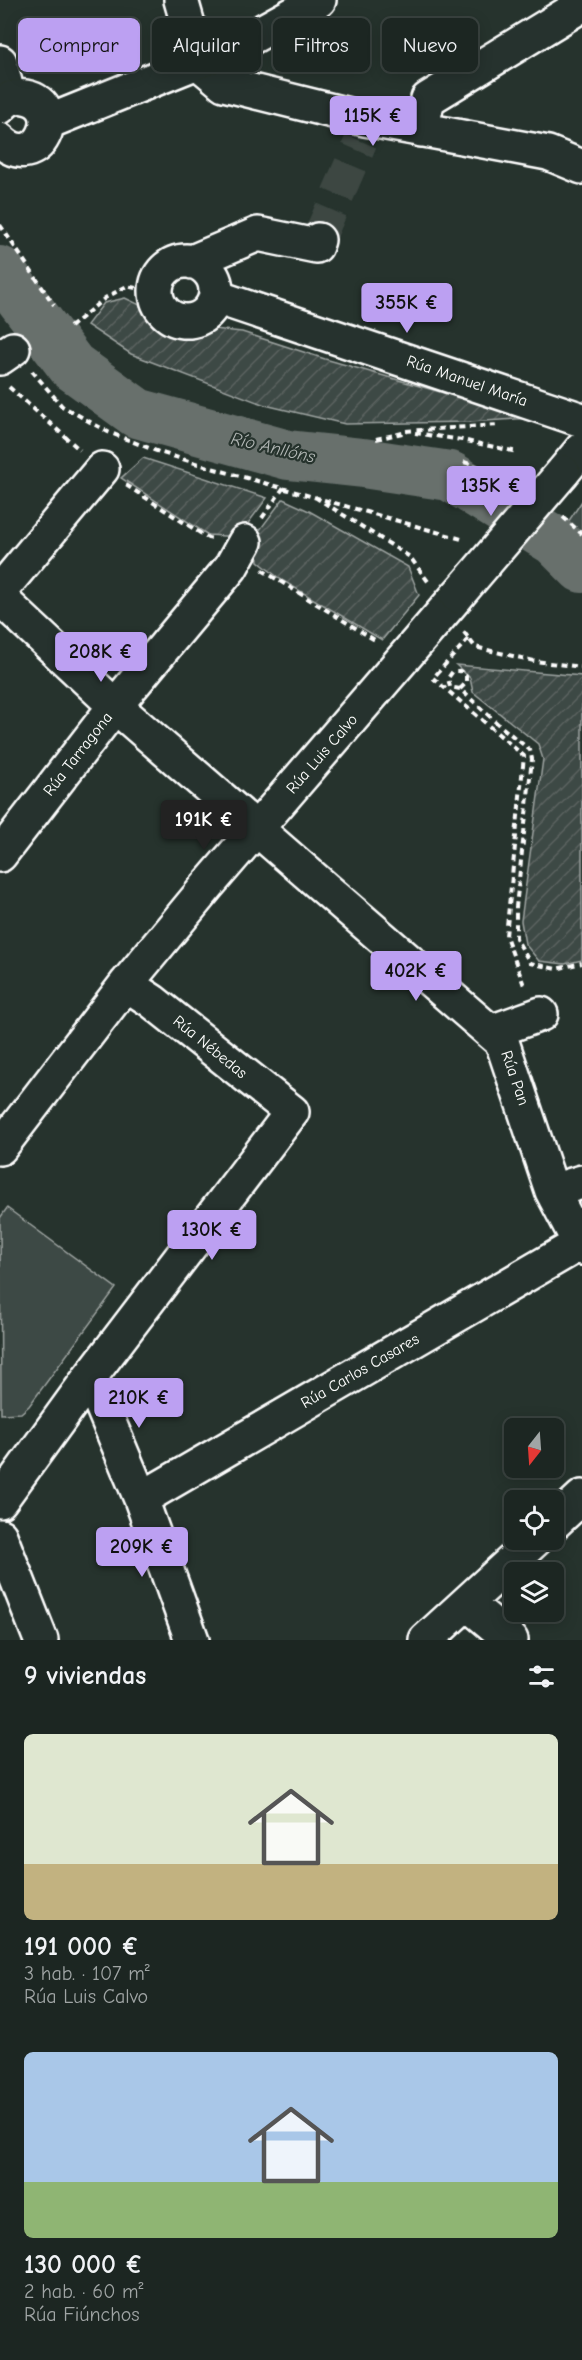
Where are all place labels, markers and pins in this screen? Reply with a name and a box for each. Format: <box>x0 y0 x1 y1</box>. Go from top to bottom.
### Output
pin: 115K € <box>324 96 422 147</box>
pin: 355K € <box>358 283 456 334</box>
pin: 135K € <box>442 466 540 517</box>
pin: 208K € <box>52 632 150 683</box>
pin: 191K € <box>155 800 253 851</box>
pin: 402K € <box>367 951 465 1002</box>
pin: 130K € <box>163 1210 261 1261</box>
pin: 210K € <box>90 1378 188 1429</box>
pin: 209K € <box>93 1527 191 1578</box>

